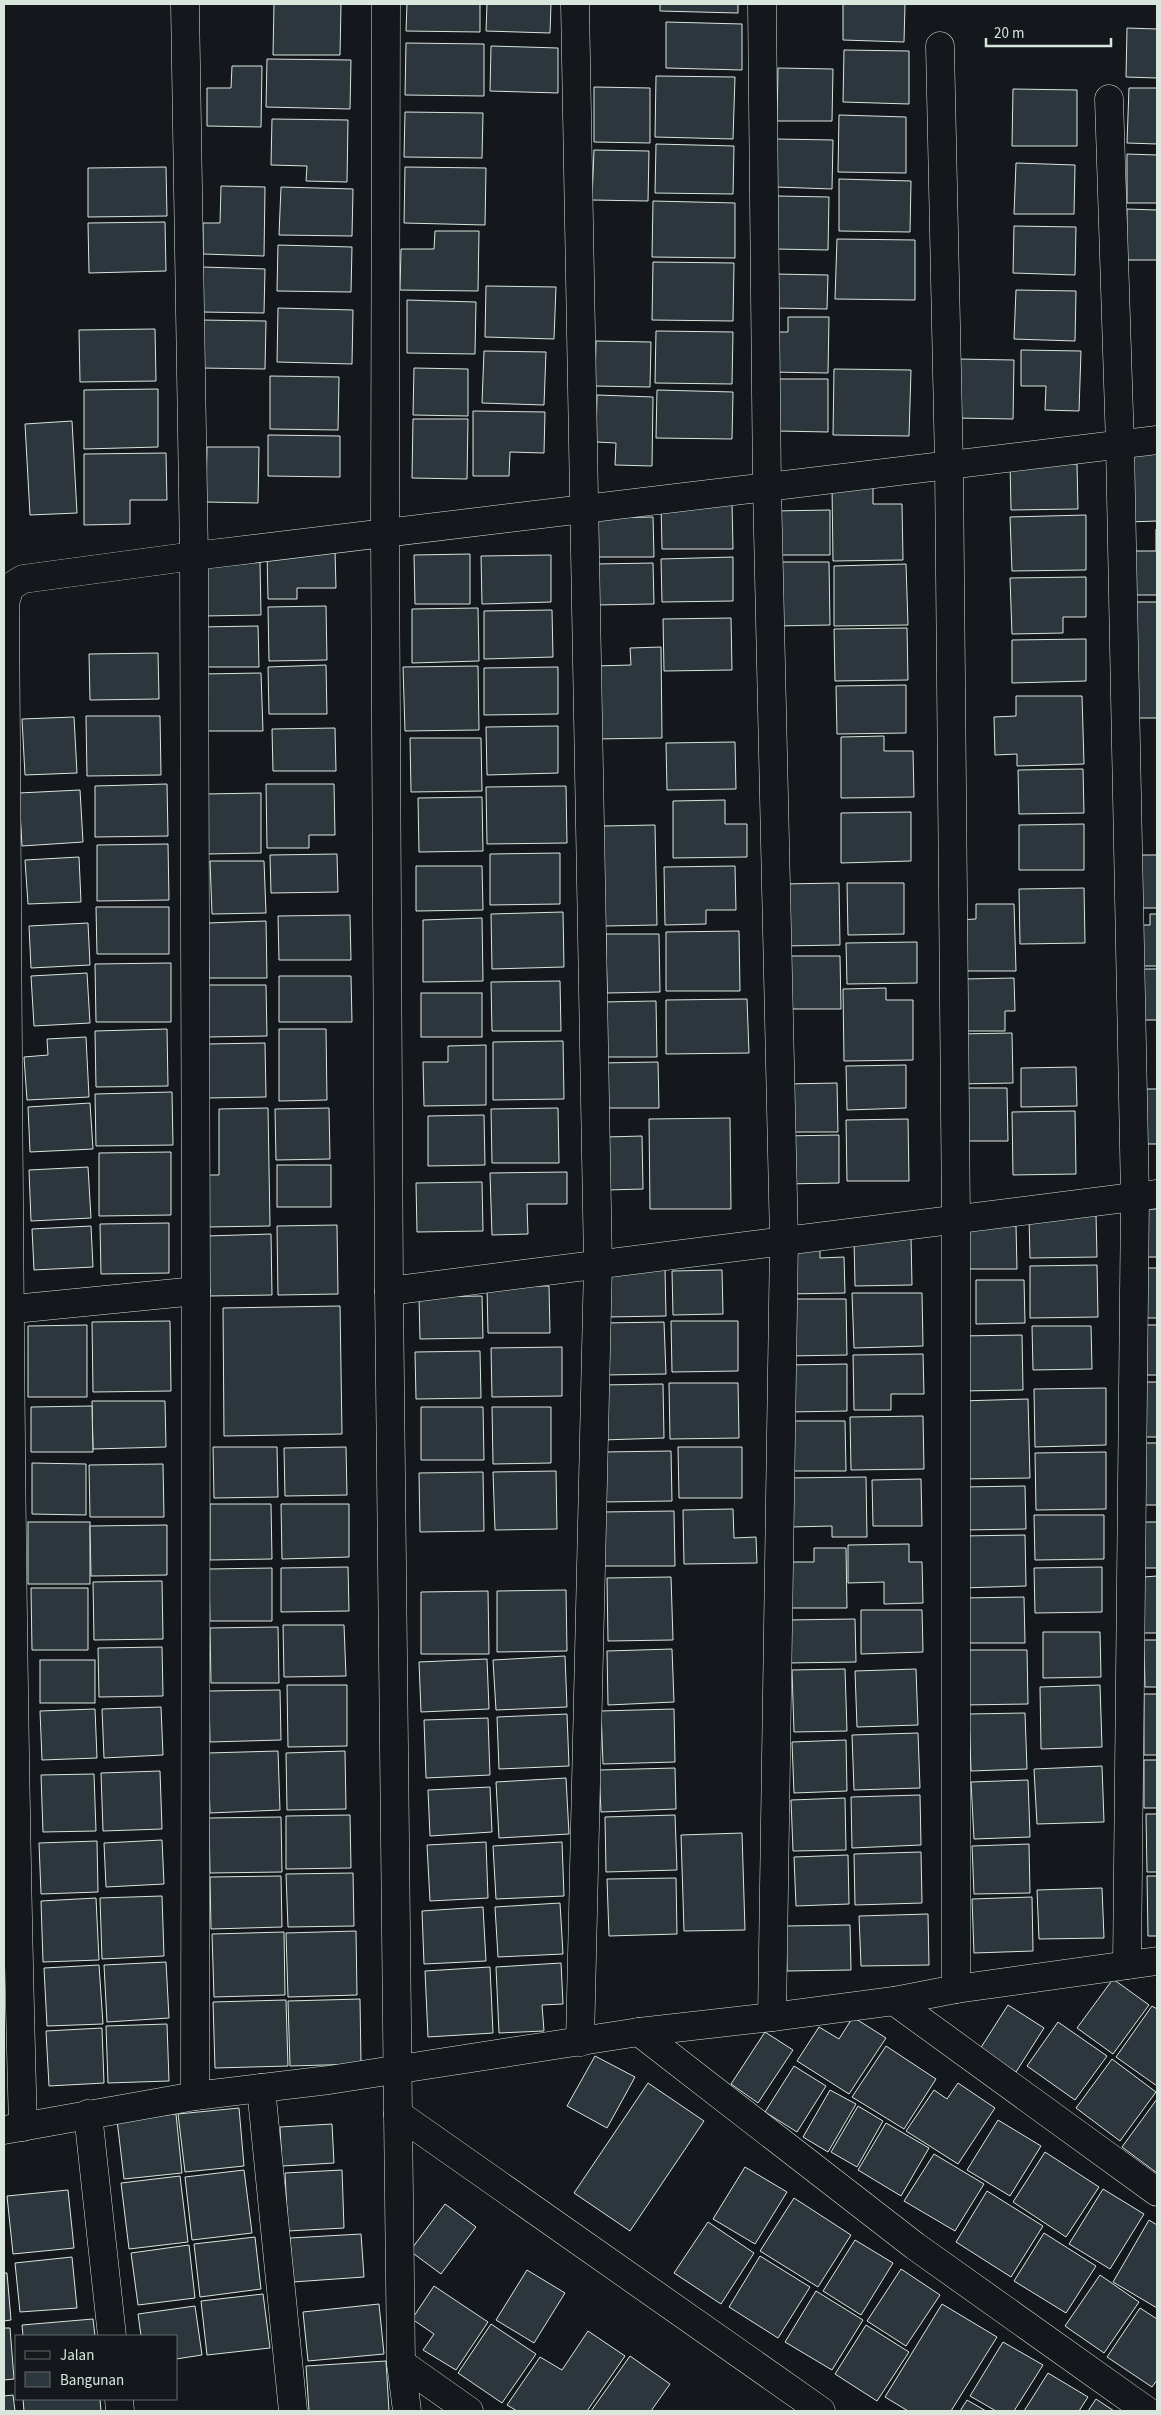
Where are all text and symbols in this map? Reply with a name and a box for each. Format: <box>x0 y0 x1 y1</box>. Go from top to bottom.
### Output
scale bar <box>986 15 1111 47</box>
text: 20 m <box>994 23 1024 44</box>
legend <box>15 2335 178 2400</box>
text: Jalan <box>60 2345 94 2366</box>
text: Bangunan <box>60 2370 124 2391</box>

